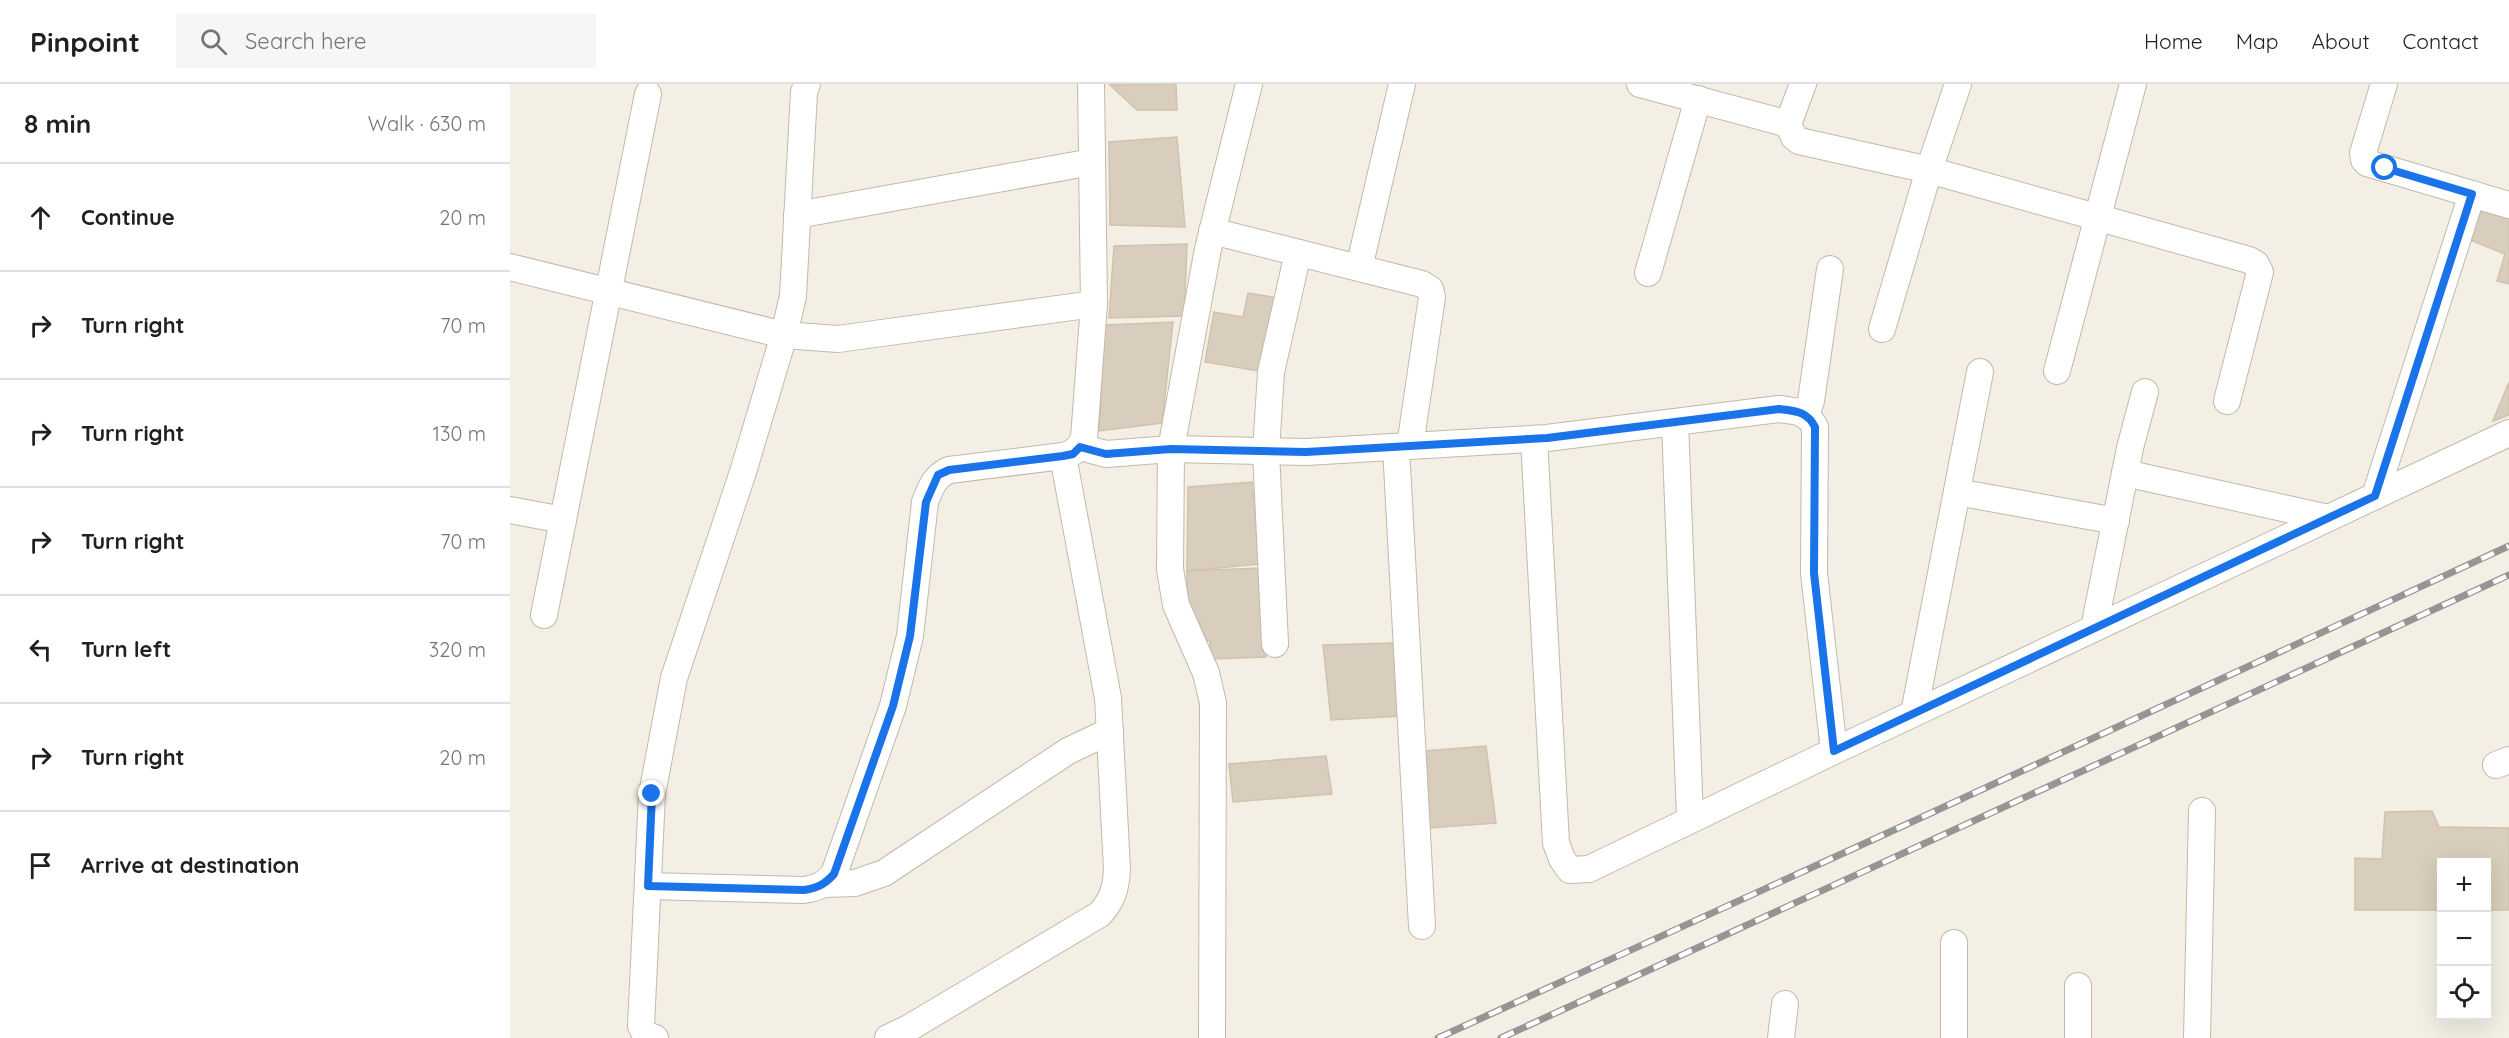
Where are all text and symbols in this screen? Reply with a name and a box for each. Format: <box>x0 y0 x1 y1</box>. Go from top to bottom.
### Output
search box <box>176 14 596 68</box>
text: Pinpoint <box>30 24 140 59</box>
icon: search <box>197 25 230 58</box>
text: Search here <box>245 27 366 55</box>
text: Home <box>2144 28 2203 54</box>
text: Map <box>2236 28 2279 54</box>
text: About <box>2312 28 2370 54</box>
text: Contact <box>2403 28 2479 54</box>
text: 8 min <box>24 107 91 140</box>
text: Walk · 630 m <box>368 111 486 136</box>
route start <box>2371 154 2397 180</box>
icon: ahead <box>24 201 57 234</box>
text: Continue <box>81 203 175 231</box>
text: 20 m <box>439 205 486 230</box>
icon: right <box>24 309 57 342</box>
text: Turn right <box>81 311 185 339</box>
text: 70 m <box>440 313 486 338</box>
icon: right <box>24 417 57 450</box>
text: Turn right <box>81 419 185 447</box>
text: 130 m <box>433 421 486 446</box>
icon: right <box>24 525 57 558</box>
text: Turn right <box>81 527 185 555</box>
text: 70 m <box>440 529 486 554</box>
icon: left <box>24 633 57 666</box>
text: Turn left <box>81 635 171 663</box>
text: 320 m <box>429 637 486 662</box>
icon: right <box>24 741 57 774</box>
text: Turn right <box>81 743 185 771</box>
text: 20 m <box>439 745 486 770</box>
route end <box>638 780 664 806</box>
icon: arrive <box>24 849 57 882</box>
text: Arrive at destination <box>81 851 299 879</box>
map controls <box>2437 858 2491 1020</box>
button: + <box>2437 858 2491 912</box>
button: − <box>2437 912 2491 966</box>
button: locate <box>2437 966 2491 1020</box>

